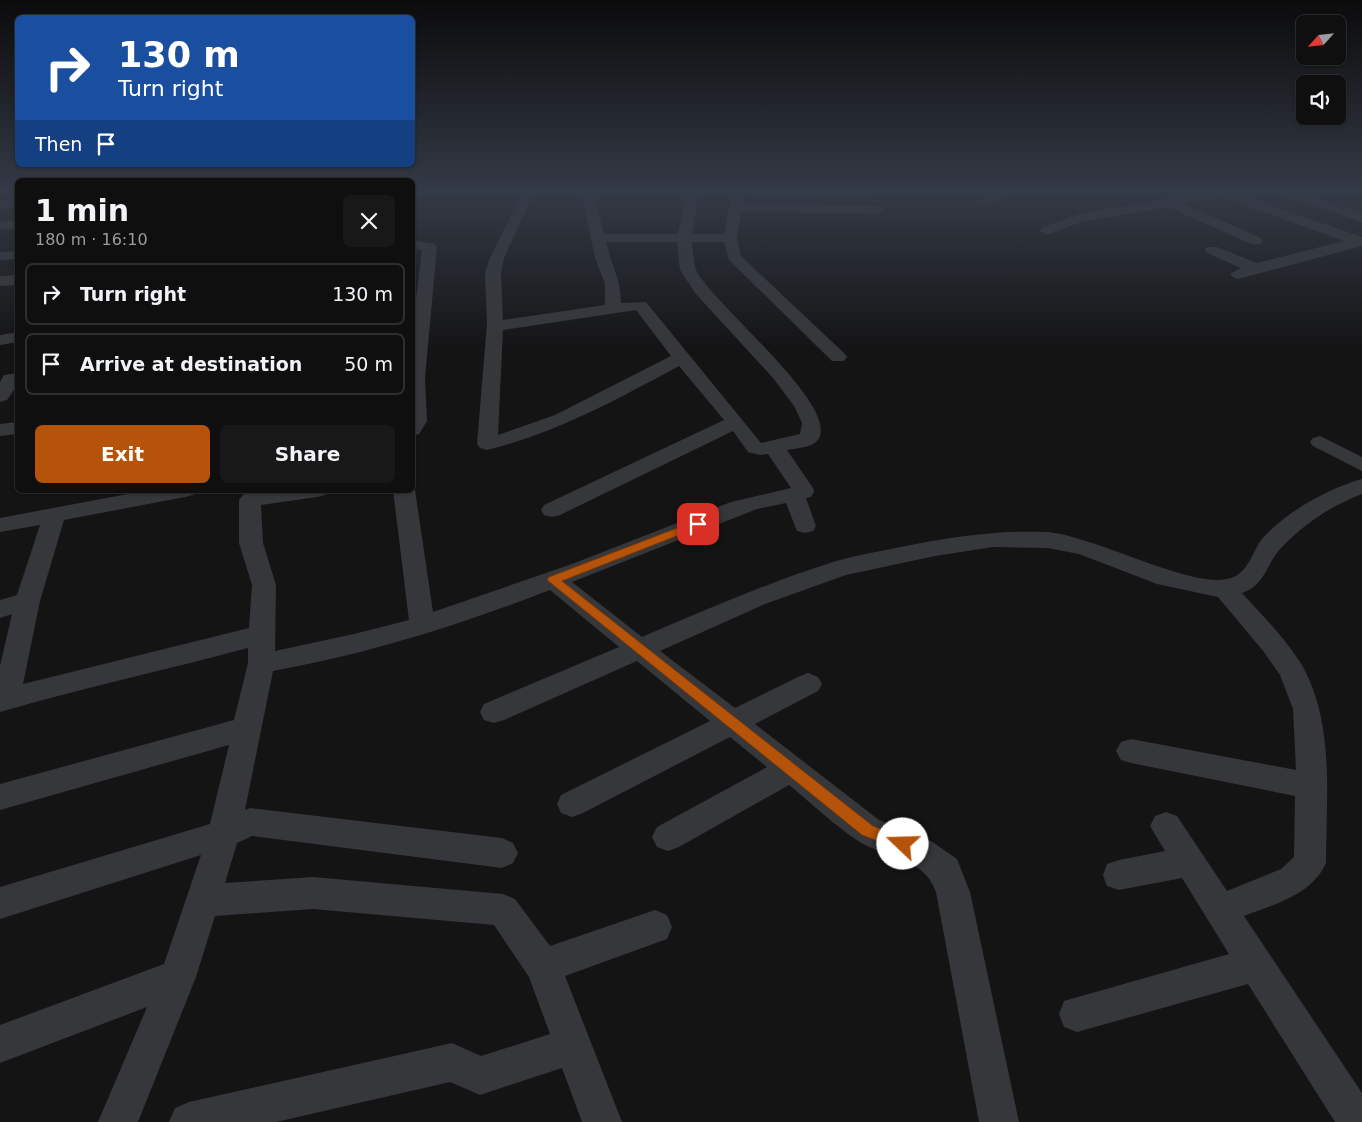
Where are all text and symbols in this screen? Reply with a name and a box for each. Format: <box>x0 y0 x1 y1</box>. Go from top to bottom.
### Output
north arrow <box>1296 15 1346 65</box>
map controls <box>1296 15 1346 125</box>
icon: right <box>35 35 100 100</box>
text: 130 m <box>118 35 240 75</box>
button: sound <box>1296 75 1346 125</box>
text: Turn right <box>118 76 223 101</box>
icon: arrive <box>92 130 120 158</box>
text: Then <box>35 133 82 155</box>
text: 1 min <box>35 193 129 228</box>
button: close <box>343 195 395 247</box>
text: 180 m · 16:10 <box>35 230 148 249</box>
icon: right <box>37 280 65 308</box>
text: Turn right <box>80 283 186 305</box>
text: 130 m <box>332 283 393 305</box>
icon: arrive <box>37 350 65 378</box>
text: Arrive at destination <box>80 353 302 375</box>
text: 50 m <box>344 353 393 375</box>
button: Exit <box>35 425 210 483</box>
button: Share <box>220 425 395 483</box>
pin <box>677 503 719 545</box>
icon: arrive <box>684 510 712 538</box>
position arrow <box>876 817 928 869</box>

